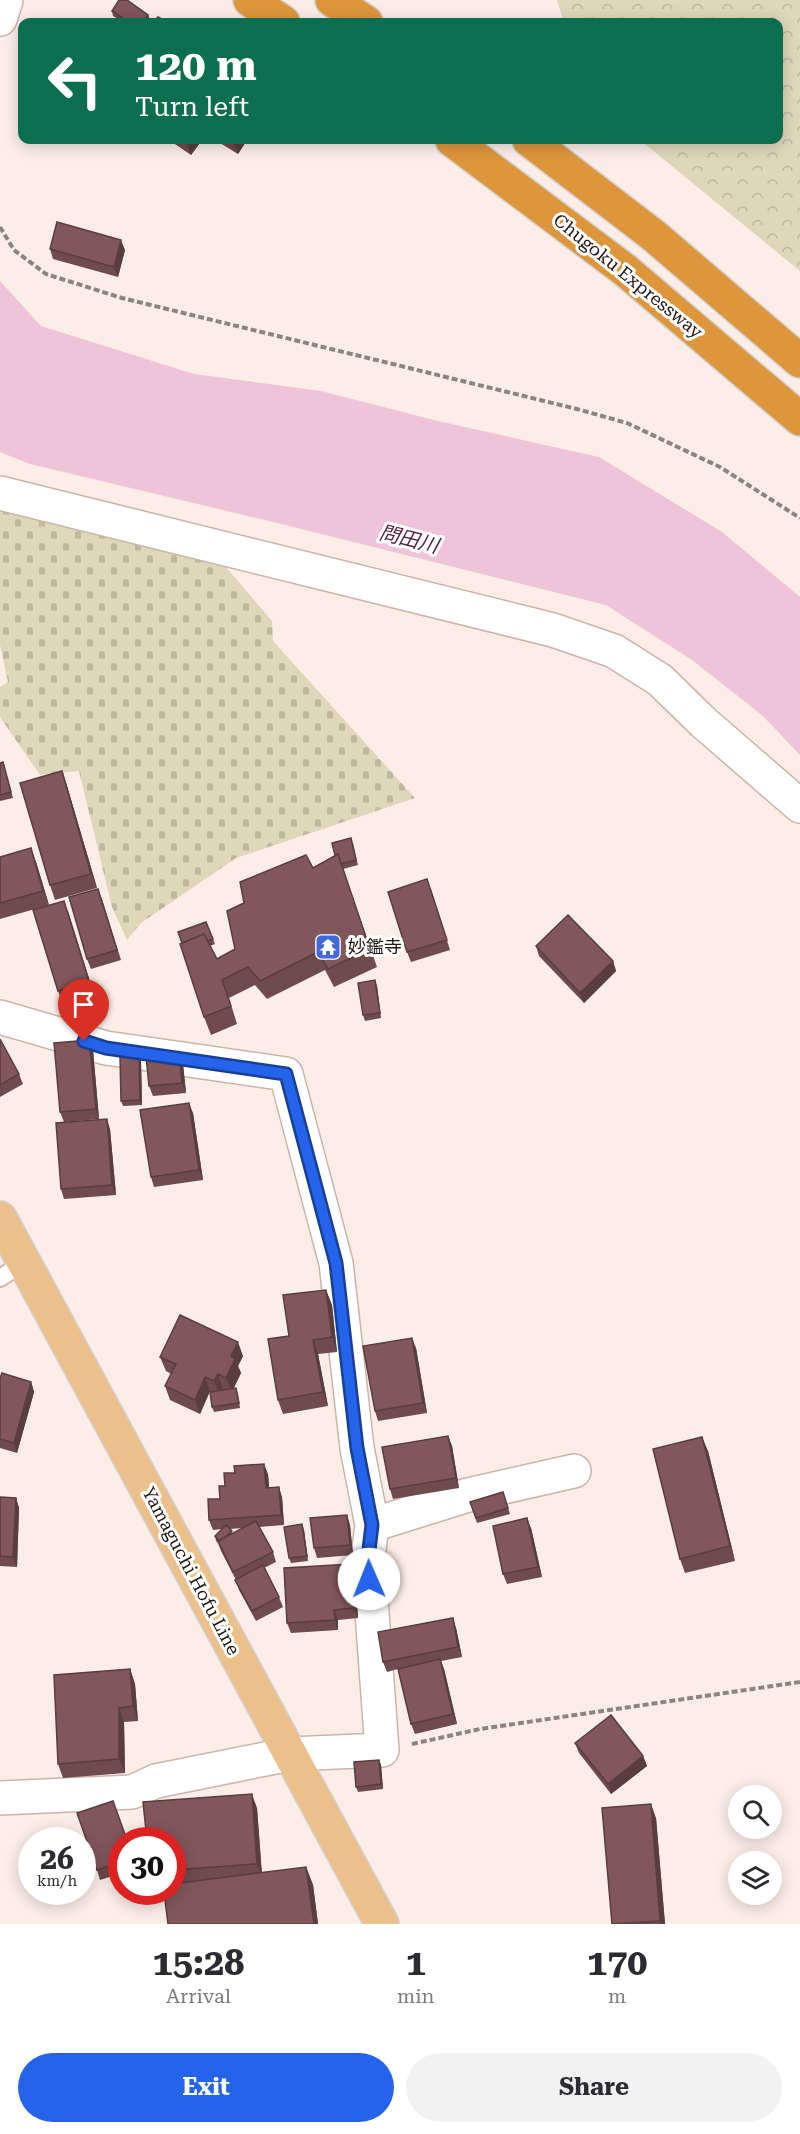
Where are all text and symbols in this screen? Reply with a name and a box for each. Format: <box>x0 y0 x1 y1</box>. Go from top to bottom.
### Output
text: 120 m <box>135 41 257 90</box>
icon: left <box>36 42 114 120</box>
text: Turn left <box>135 91 249 123</box>
street label: Chugoku Expressway <box>550 209 707 342</box>
water label: 問田川 <box>377 520 443 558</box>
temple icon: 妙鑑寺 <box>313 932 343 962</box>
place label: 妙鑑寺 <box>348 936 402 957</box>
pin <box>58 979 109 1041</box>
icon: arrive <box>67 988 100 1021</box>
street label: Yamaguchi Hofu Line <box>138 1483 245 1658</box>
position arrow <box>337 1547 401 1611</box>
map controls <box>728 1785 782 1905</box>
button: search <box>728 1785 782 1839</box>
speed limit sign: 30 <box>108 1827 186 1905</box>
text: 26 <box>40 1841 74 1876</box>
button: layers <box>728 1851 782 1905</box>
text: km/h <box>37 1872 77 1890</box>
text: 15:28 <box>153 1942 244 1984</box>
text: 1 <box>406 1942 426 1984</box>
text: 170 <box>587 1942 647 1984</box>
text: Arrival <box>166 1984 231 2008</box>
text: min <box>397 1984 434 2008</box>
text: m <box>608 1984 626 2008</box>
button: Exit <box>18 2053 394 2122</box>
button: Share <box>406 2053 782 2122</box>

